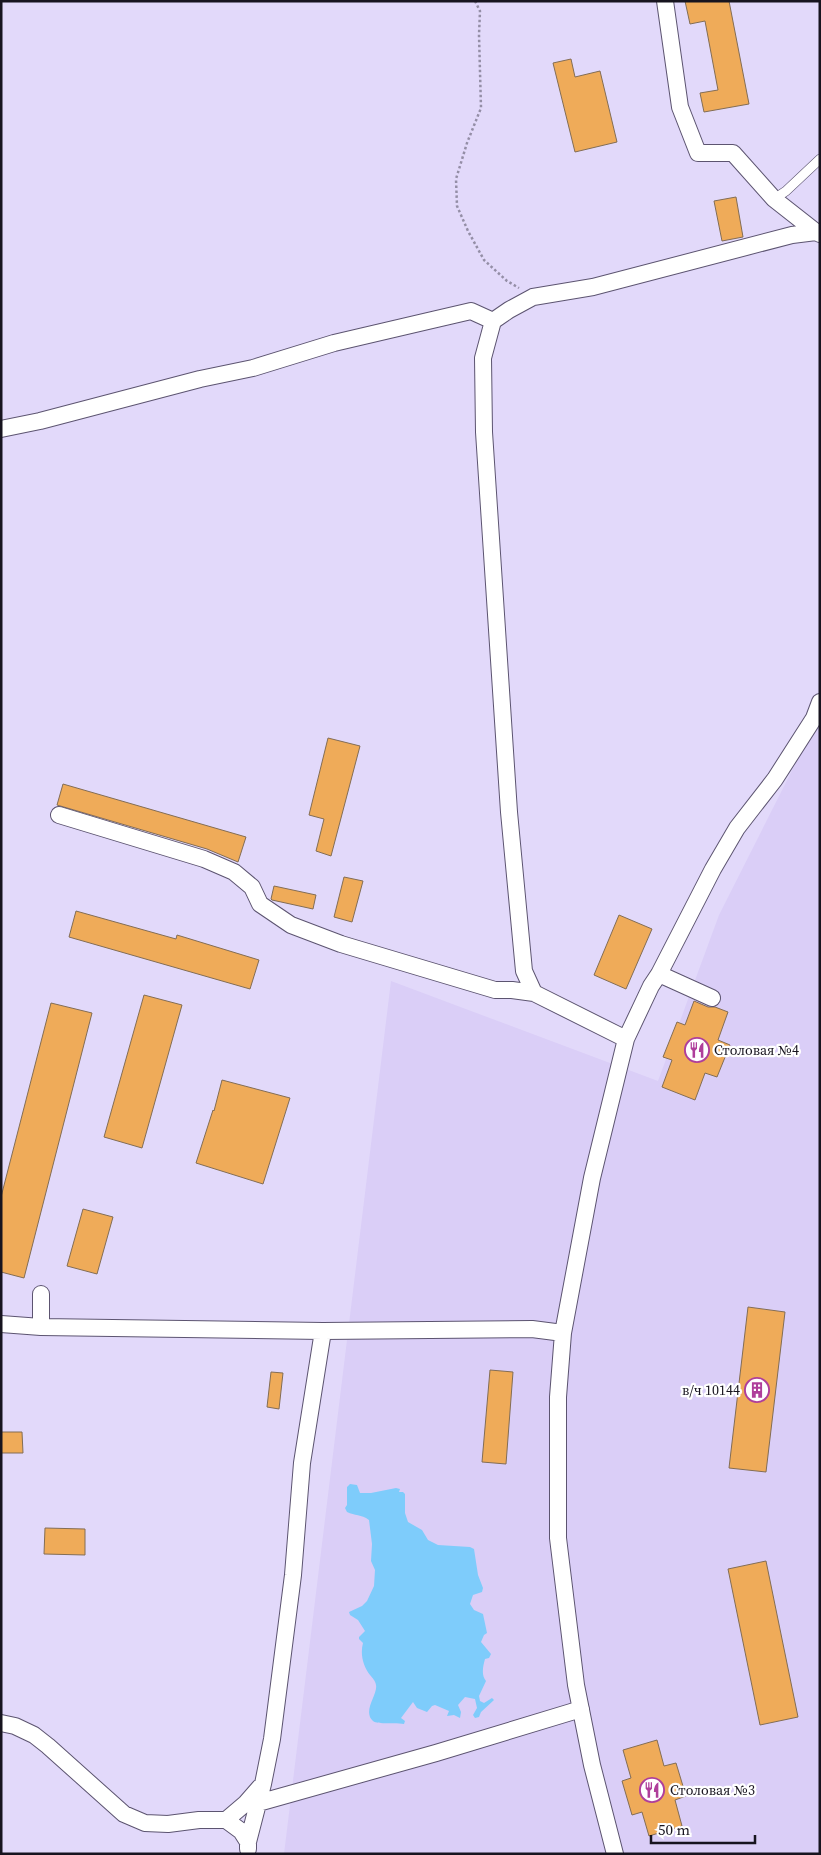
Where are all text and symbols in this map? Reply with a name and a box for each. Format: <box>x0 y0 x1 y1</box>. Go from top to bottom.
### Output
restaurant icon: Столовая №4 <box>684 1037 710 1063</box>
place label: Столовая №4 <box>714 1040 799 1060</box>
building icon: в/ч 10144 <box>744 1377 770 1403</box>
place label: в/ч 10144 <box>682 1380 740 1400</box>
restaurant icon: Столовая №3 <box>639 1777 665 1803</box>
place label: Столовая №3 <box>670 1780 755 1800</box>
scale bar <box>651 1812 755 1844</box>
text: 50 m <box>658 1819 690 1840</box>

